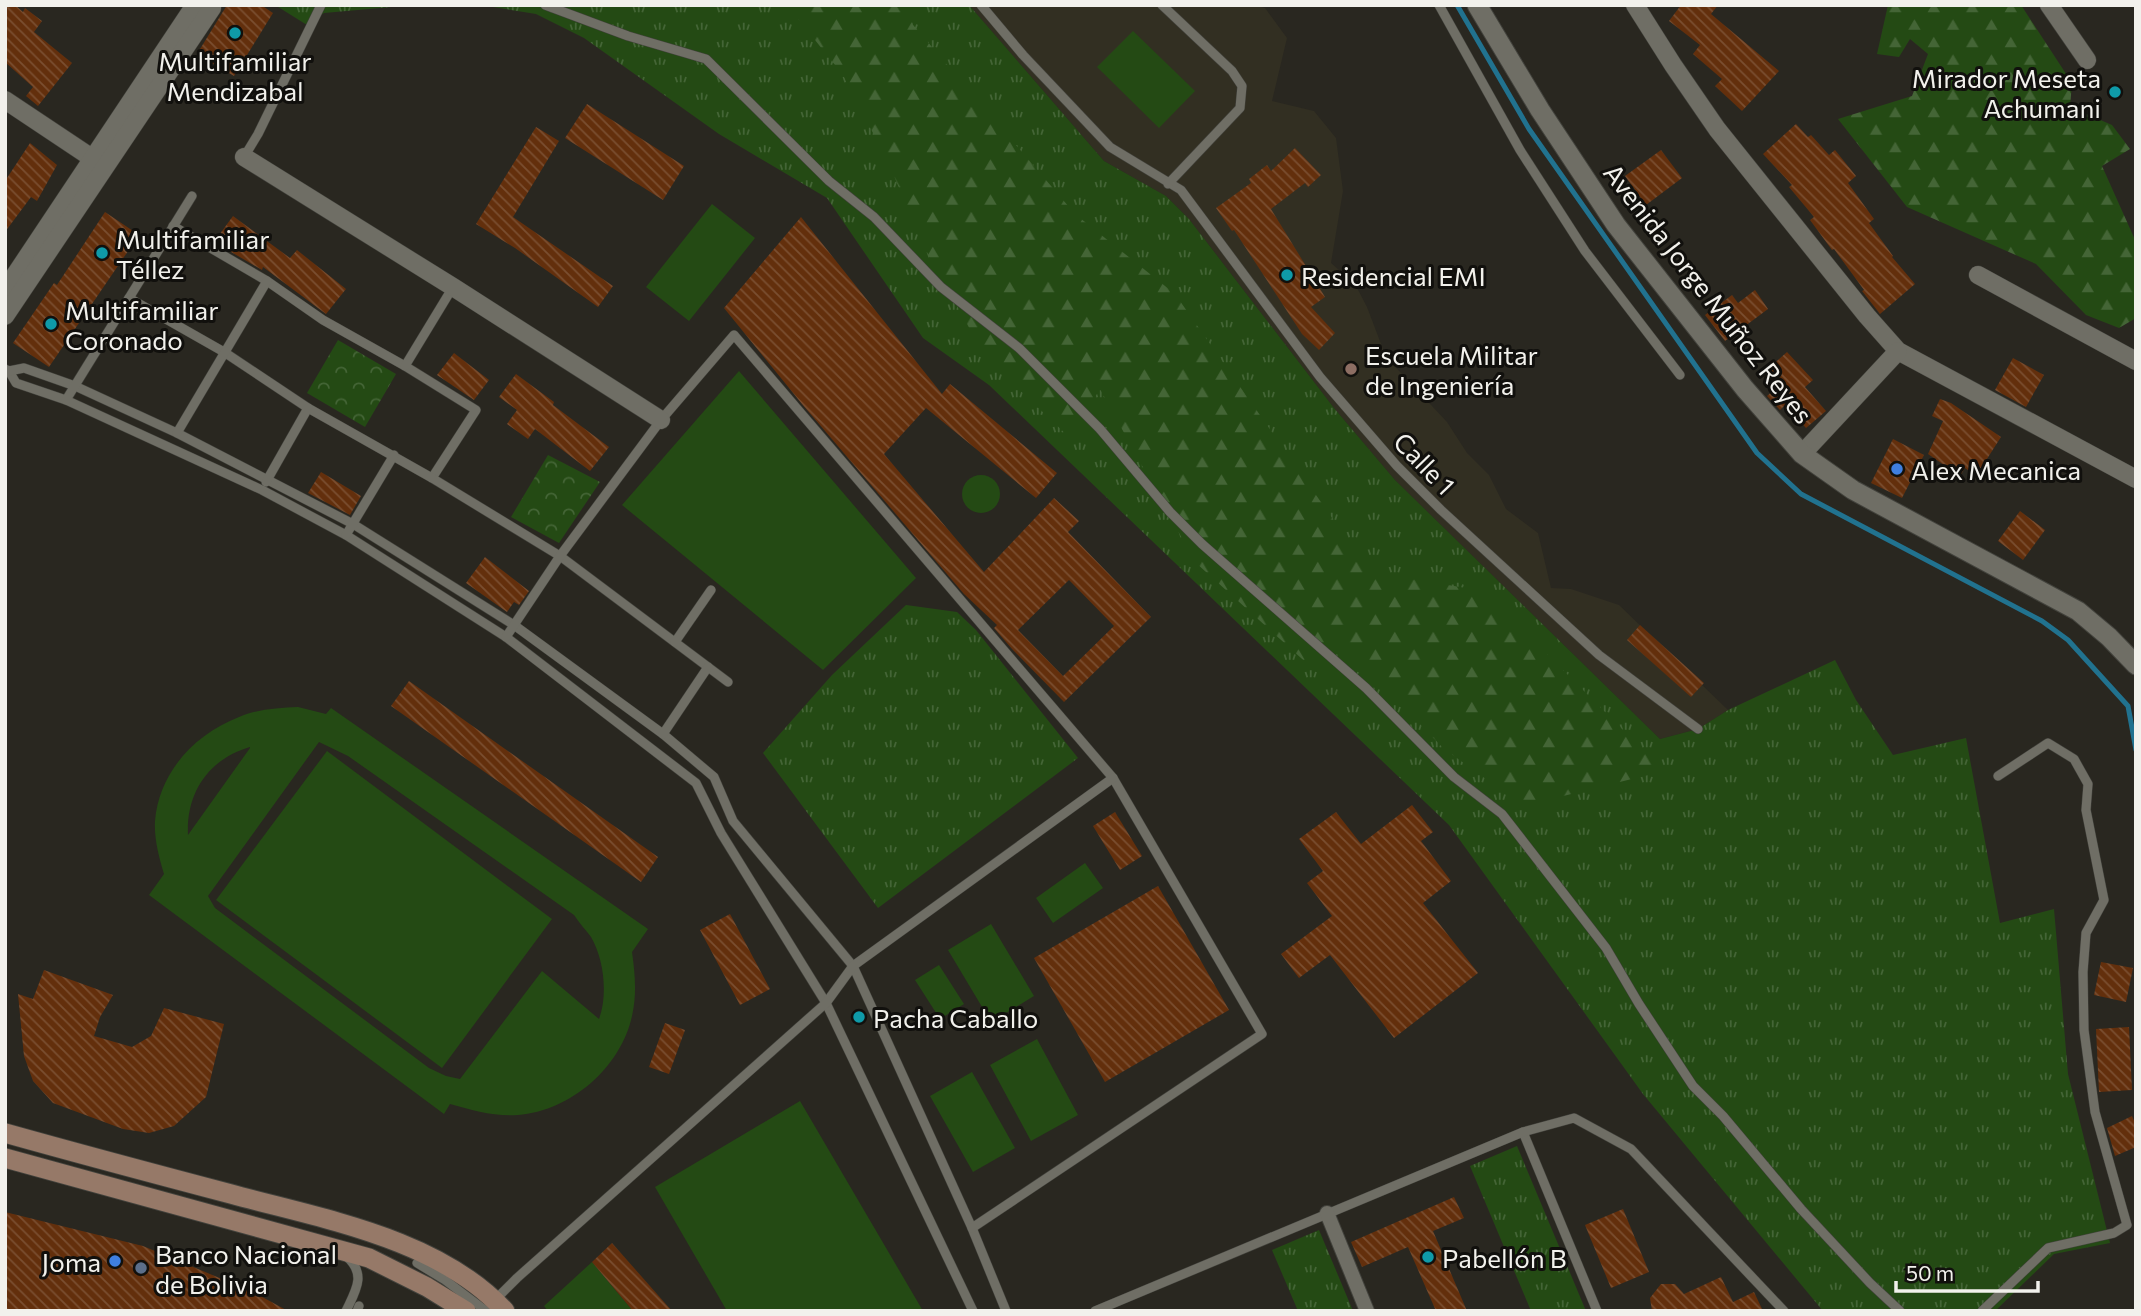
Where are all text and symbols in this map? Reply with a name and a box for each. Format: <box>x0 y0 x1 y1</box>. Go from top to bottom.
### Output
marker: Multifamiliar Mendizabal <box>227 25 243 41</box>
place label: Multifamiliar Mendizabal <box>158 45 312 106</box>
place label: Mirador Meseta Achumani <box>1912 62 2101 123</box>
marker: Mirador Meseta Achumani <box>2107 84 2123 100</box>
street label: Avenida Jorge Muñoz Reyes <box>1598 157 1820 429</box>
place label: Multifamiliar Téllez <box>116 223 270 284</box>
marker: Multifamiliar Téllez <box>94 245 110 261</box>
place label: Residencial EMI <box>1301 260 1486 291</box>
marker: Residencial EMI <box>1279 267 1295 283</box>
place label: Multifamiliar Coronado <box>65 294 219 355</box>
marker: Multifamiliar Coronado <box>43 316 59 332</box>
place label: Escuela Militar de Ingeniería <box>1365 339 1538 400</box>
marker: Escuela Militar de Ingeniería <box>1343 361 1359 377</box>
street label: Calle 1 <box>1388 425 1462 501</box>
place label: Alex Mecanica <box>1911 454 2081 485</box>
marker: Alex Mecanica <box>1889 461 1905 477</box>
place label: Pacha Caballo <box>873 1002 1038 1033</box>
marker: Pacha Caballo <box>851 1009 867 1025</box>
place label: Banco Nacional de Bolivia <box>155 1238 337 1299</box>
place label: Pabellón B <box>1442 1242 1566 1273</box>
place label: Joma <box>42 1246 101 1277</box>
marker: Pabellón B <box>1420 1249 1436 1265</box>
scale bar <box>1896 1250 2038 1294</box>
marker: Joma <box>107 1253 123 1269</box>
marker: Banco Nacional de Bolivia <box>133 1260 149 1276</box>
text: 50 m <box>1906 1260 1954 1285</box>

